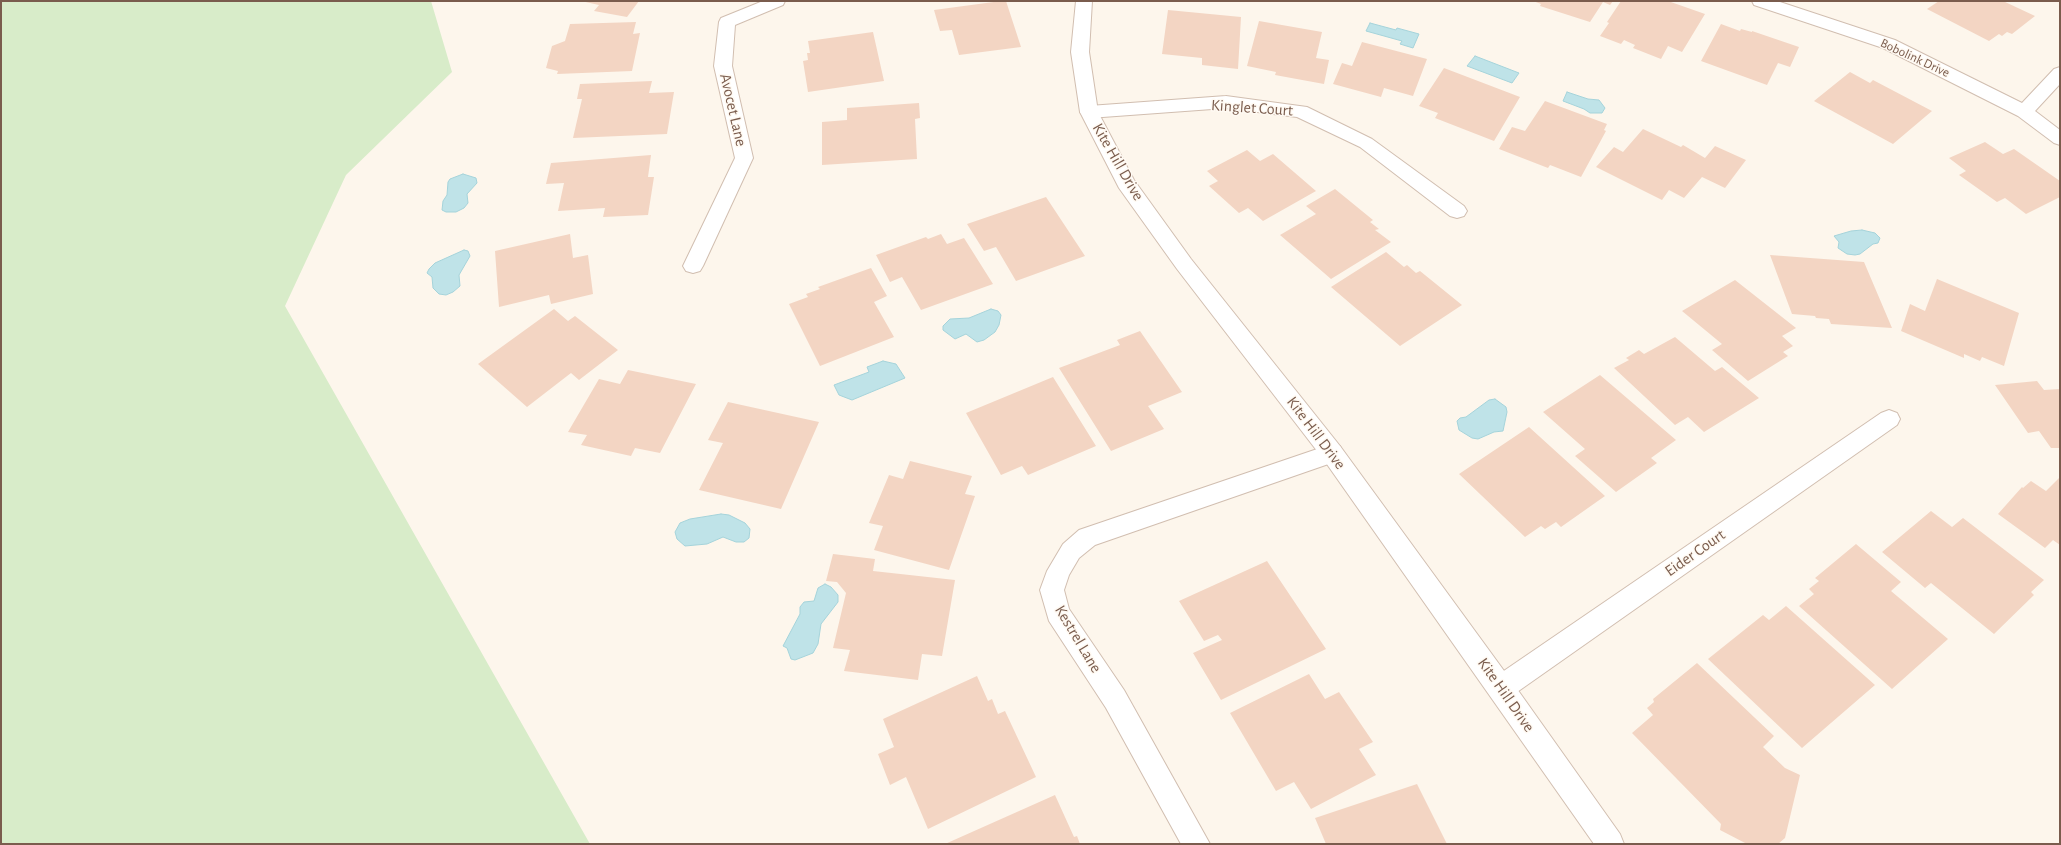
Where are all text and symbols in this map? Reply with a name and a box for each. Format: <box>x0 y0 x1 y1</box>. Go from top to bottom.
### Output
street label: Bobolink Drive <box>1878 35 1952 81</box>
street label: Avocet Lane <box>715 72 751 148</box>
street label: Kinglet Court <box>1210 96 1294 120</box>
street label: Kite Hill Drive <box>1088 120 1148 204</box>
street label: Kite Hill Drive <box>1282 393 1350 473</box>
street label: Eider Court <box>1661 525 1729 581</box>
street label: Kestrel Lane <box>1050 602 1106 676</box>
street label: Kite Hill Drive <box>1473 654 1539 736</box>

